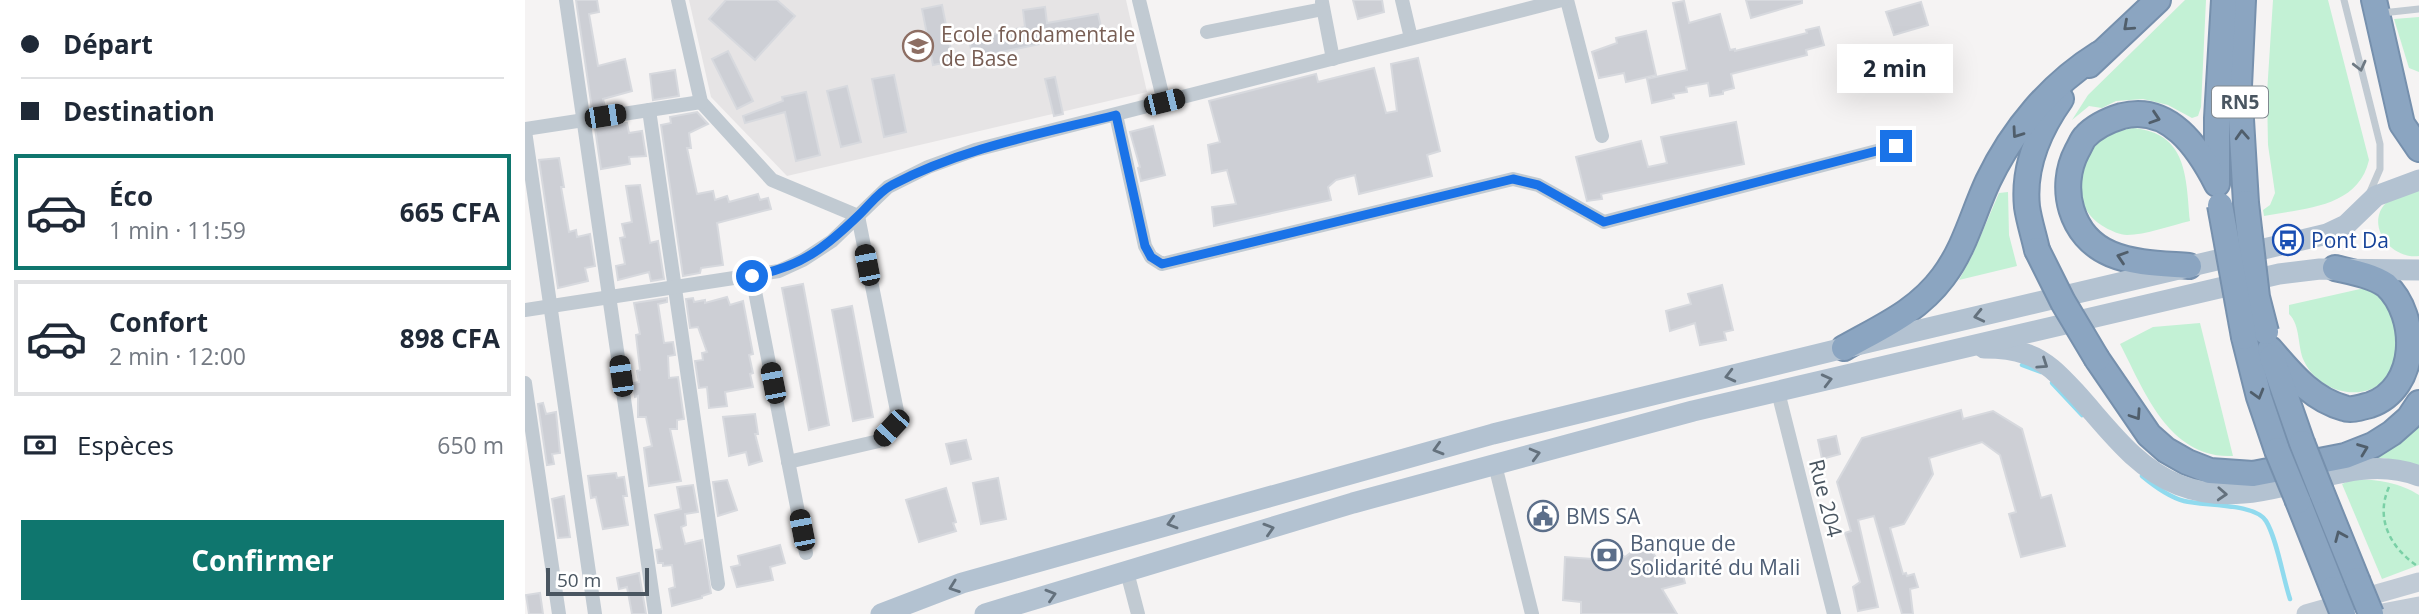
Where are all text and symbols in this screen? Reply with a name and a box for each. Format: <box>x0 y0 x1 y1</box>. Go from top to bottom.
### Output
one-way arrow <box>2124 18 2137 31</box>
place label: Ecole fondamentale de Base <box>941 20 1135 72</box>
text: Départ <box>63 26 153 62</box>
school or university icon: Ecole fondamentale de Base <box>901 29 935 63</box>
callout: 2 min <box>1838 44 1954 94</box>
text: 2 min <box>1863 52 1927 84</box>
one-way arrow <box>2352 60 2366 72</box>
road number: RN5 <box>2212 86 2268 118</box>
car <box>1142 87 1187 117</box>
text: Destination <box>63 93 215 129</box>
car <box>583 102 628 130</box>
one-way arrow <box>2148 110 2160 125</box>
one-way arrow <box>2013 125 2025 138</box>
one-way arrow <box>2235 129 2250 140</box>
route end <box>1880 130 1912 162</box>
text: Éco <box>109 178 153 214</box>
icon: car <box>25 181 88 244</box>
text: 665 CFA <box>400 194 500 230</box>
text: 1 min · 11:59 <box>109 214 246 246</box>
bus stop icon: Pont Da <box>2271 223 2305 257</box>
place label: Pont Da <box>2311 226 2389 254</box>
car <box>853 242 882 288</box>
one-way arrow <box>2116 251 2128 266</box>
route start <box>736 260 768 292</box>
text: Confort <box>109 304 208 340</box>
icon: car <box>25 307 88 370</box>
one-way arrow <box>1974 308 1986 322</box>
text: 898 CFA <box>400 320 500 356</box>
text: 2 min · 12:00 <box>109 340 246 372</box>
car <box>608 354 635 398</box>
one-way arrow <box>2035 356 2048 368</box>
car <box>759 360 788 406</box>
one-way arrow <box>1724 367 1736 382</box>
one-way arrow <box>1820 374 1832 388</box>
one-way arrow <box>2250 388 2265 400</box>
car <box>869 405 914 451</box>
one-way arrow <box>2127 407 2140 420</box>
icon: cash <box>21 426 59 464</box>
text: Espèces <box>77 427 174 463</box>
text: 650 m <box>437 429 504 461</box>
one-way arrow <box>1433 441 1445 455</box>
one-way arrow <box>2356 443 2368 457</box>
one-way arrow <box>1529 448 1541 463</box>
street label: Rue 204 <box>1803 456 1849 540</box>
one-way arrow <box>2216 487 2227 502</box>
public building icon: BMS SA <box>1526 499 1560 533</box>
place label: BMS SA <box>1566 502 1641 530</box>
car <box>788 507 817 553</box>
one-way arrow <box>1166 515 1178 529</box>
button: Confirmer <box>21 520 504 600</box>
one-way arrow <box>1262 522 1274 537</box>
place label: Banque de Solidarité du Mali <box>1630 529 1800 581</box>
one-way arrow <box>2334 530 2348 543</box>
bank icon: Banque de Solidarité du Mali <box>1590 538 1624 572</box>
scale bar <box>546 565 649 597</box>
text: 50 m <box>557 567 601 593</box>
one-way arrow <box>948 578 960 592</box>
one-way arrow <box>1045 588 1057 603</box>

